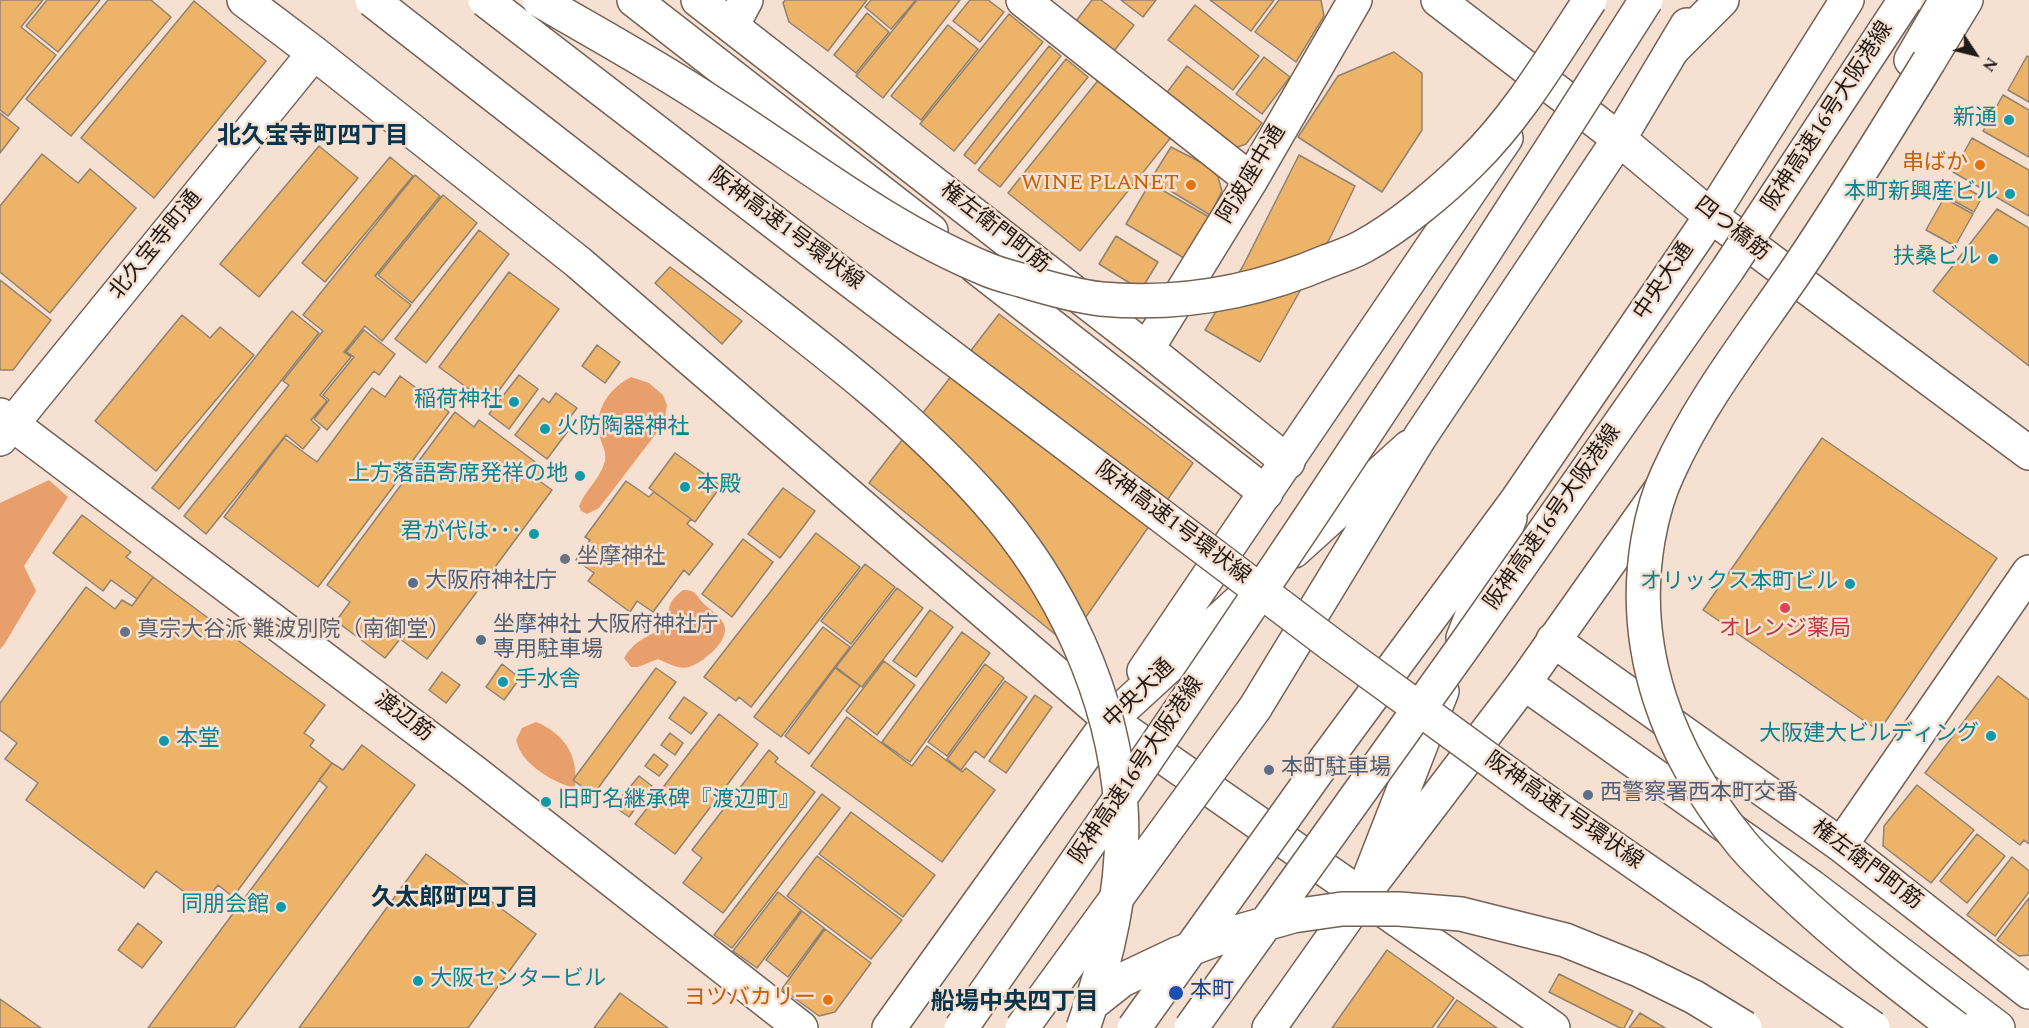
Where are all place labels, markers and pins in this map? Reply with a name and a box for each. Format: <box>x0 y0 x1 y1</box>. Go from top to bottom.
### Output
place label: 新通 <box>1953 107 1997 133</box>
marker: 新通 <box>2002 113 2016 127</box>
place label: 串ばか <box>1902 152 1968 178</box>
marker: 串ばか <box>1973 158 1987 172</box>
place label: WINE PLANET <box>1021 172 1179 198</box>
marker: WINE PLANET <box>1184 178 1198 192</box>
place label: 本町新興産ビル <box>1844 181 1998 207</box>
marker: 本町新興産ビル <box>2003 187 2017 201</box>
place label: 扶桑ビル <box>1893 246 1981 272</box>
marker: 扶桑ビル <box>1986 252 2000 266</box>
place label: 稲荷神社 <box>414 389 502 415</box>
marker: 稲荷神社 <box>507 395 521 409</box>
place label: 火防陶器神社 <box>557 416 689 442</box>
marker: 火防陶器神社 <box>538 422 552 436</box>
place label: 上方落語寄席発祥の地 <box>348 463 568 489</box>
marker: 上方落語寄席発祥の地 <box>573 469 587 483</box>
place label: 本殿 <box>697 474 741 500</box>
marker: 本殿 <box>678 480 692 494</box>
place label: 君が代は･･･ <box>401 521 522 547</box>
marker: 君が代は･･･ <box>527 527 541 541</box>
place label: 坐摩神社 <box>577 546 665 572</box>
marker: 坐摩神社 <box>558 552 572 566</box>
place label: 大阪府神社庁 <box>425 570 557 596</box>
place label: オリックス本町ビル <box>1640 571 1838 597</box>
marker: 大阪府神社庁 <box>406 576 420 590</box>
marker: オリックス本町ビル <box>1843 577 1857 591</box>
marker: オレンジ薬局 <box>1778 601 1792 615</box>
place label: 坐摩神社 大阪府神社庁 専用駐車場 <box>493 614 718 666</box>
place label: オレンジ薬局 <box>1719 618 1851 644</box>
place label: 真宗大谷派 難波別院（南御堂） <box>137 619 450 645</box>
marker: 真宗大谷派 難波別院（南御堂） <box>118 625 132 639</box>
marker: 坐摩神社 大阪府神社庁 専用駐車場 <box>474 633 488 647</box>
place label: 手水舎 <box>515 669 581 695</box>
marker: 手水舎 <box>496 675 510 689</box>
place label: 大阪建大ビルディング <box>1759 723 1979 749</box>
place label: 本堂 <box>176 728 220 754</box>
marker: 大阪建大ビルディング <box>1984 729 1998 743</box>
marker: 本堂 <box>157 734 171 748</box>
place label: 本町駐車場 <box>1281 757 1391 783</box>
marker: 本町駐車場 <box>1262 763 1276 777</box>
place label: 西警察署西本町交番 <box>1600 782 1798 808</box>
marker: 西警察署西本町交番 <box>1581 788 1595 802</box>
place label: 旧町名継承碑『渡辺町』 <box>558 789 800 815</box>
marker: 旧町名継承碑『渡辺町』 <box>539 795 553 809</box>
place label: 同朋会館 <box>181 894 269 920</box>
marker: 同朋会館 <box>274 900 288 914</box>
place label: 大阪センタービル <box>430 968 606 994</box>
marker: 大阪センタービル <box>411 974 425 988</box>
place label: 本町 <box>1190 980 1234 1006</box>
marker: 本町 <box>1167 984 1185 1002</box>
place label: ヨツバカリー <box>684 987 816 1013</box>
marker: ヨツバカリー <box>821 993 835 1007</box>

